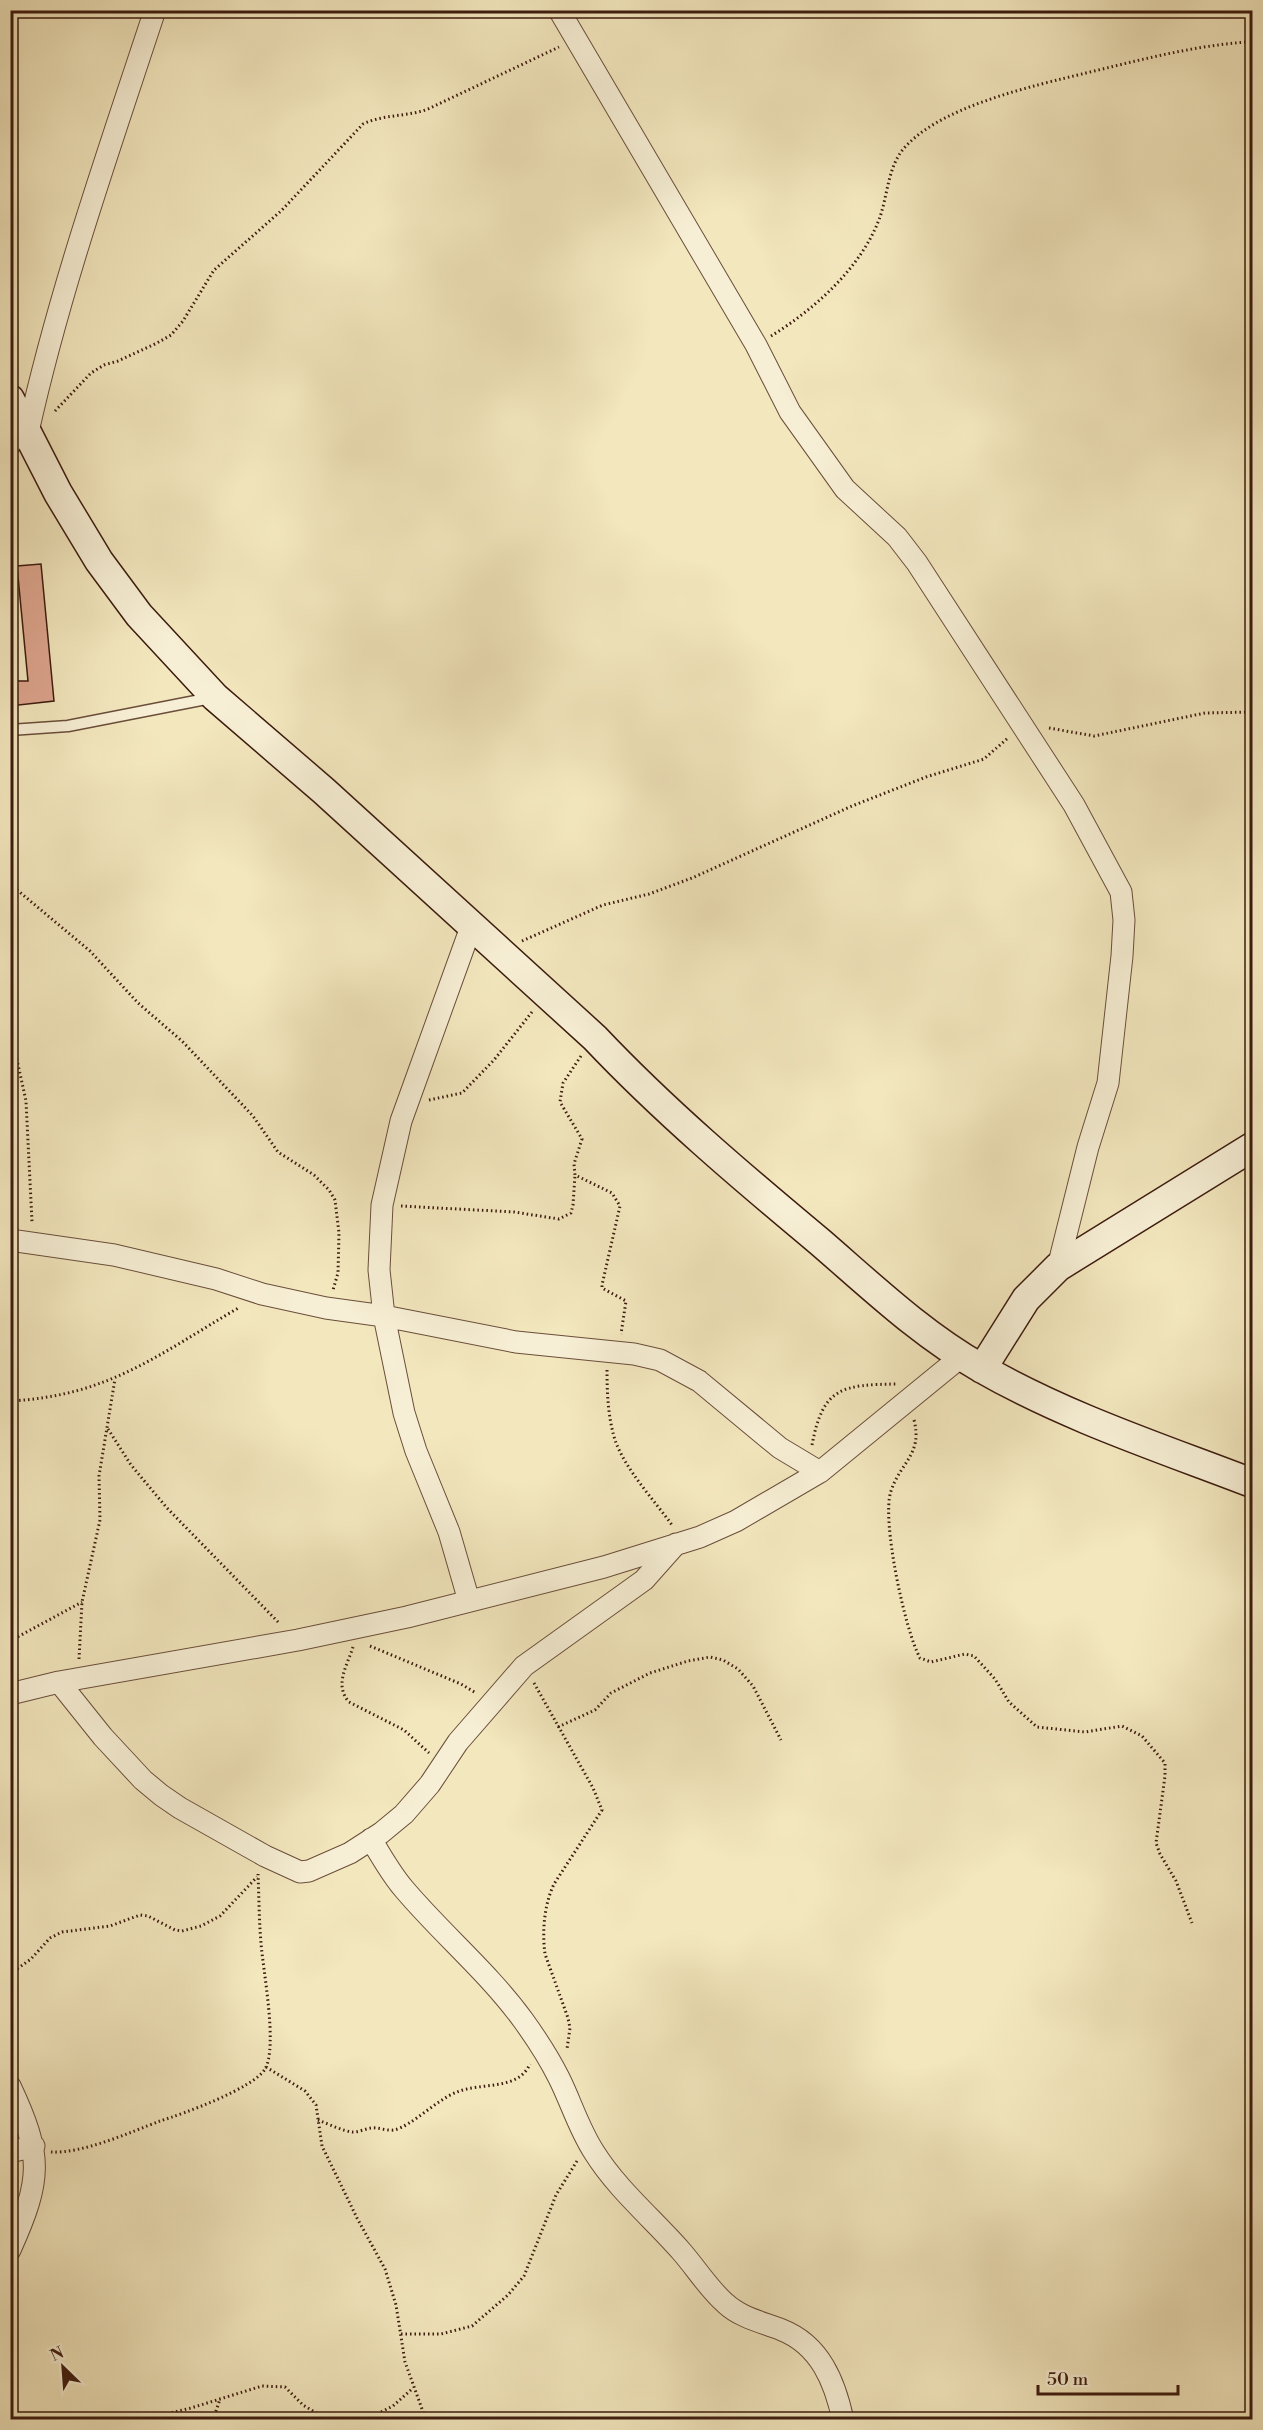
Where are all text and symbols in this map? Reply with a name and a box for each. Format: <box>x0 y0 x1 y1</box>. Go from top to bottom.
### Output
north arrow <box>33 2337 93 2397</box>
text: N <box>47 2342 67 2366</box>
scale bar <box>1038 2358 1178 2396</box>
text: 50 m <box>1047 2368 1089 2391</box>

